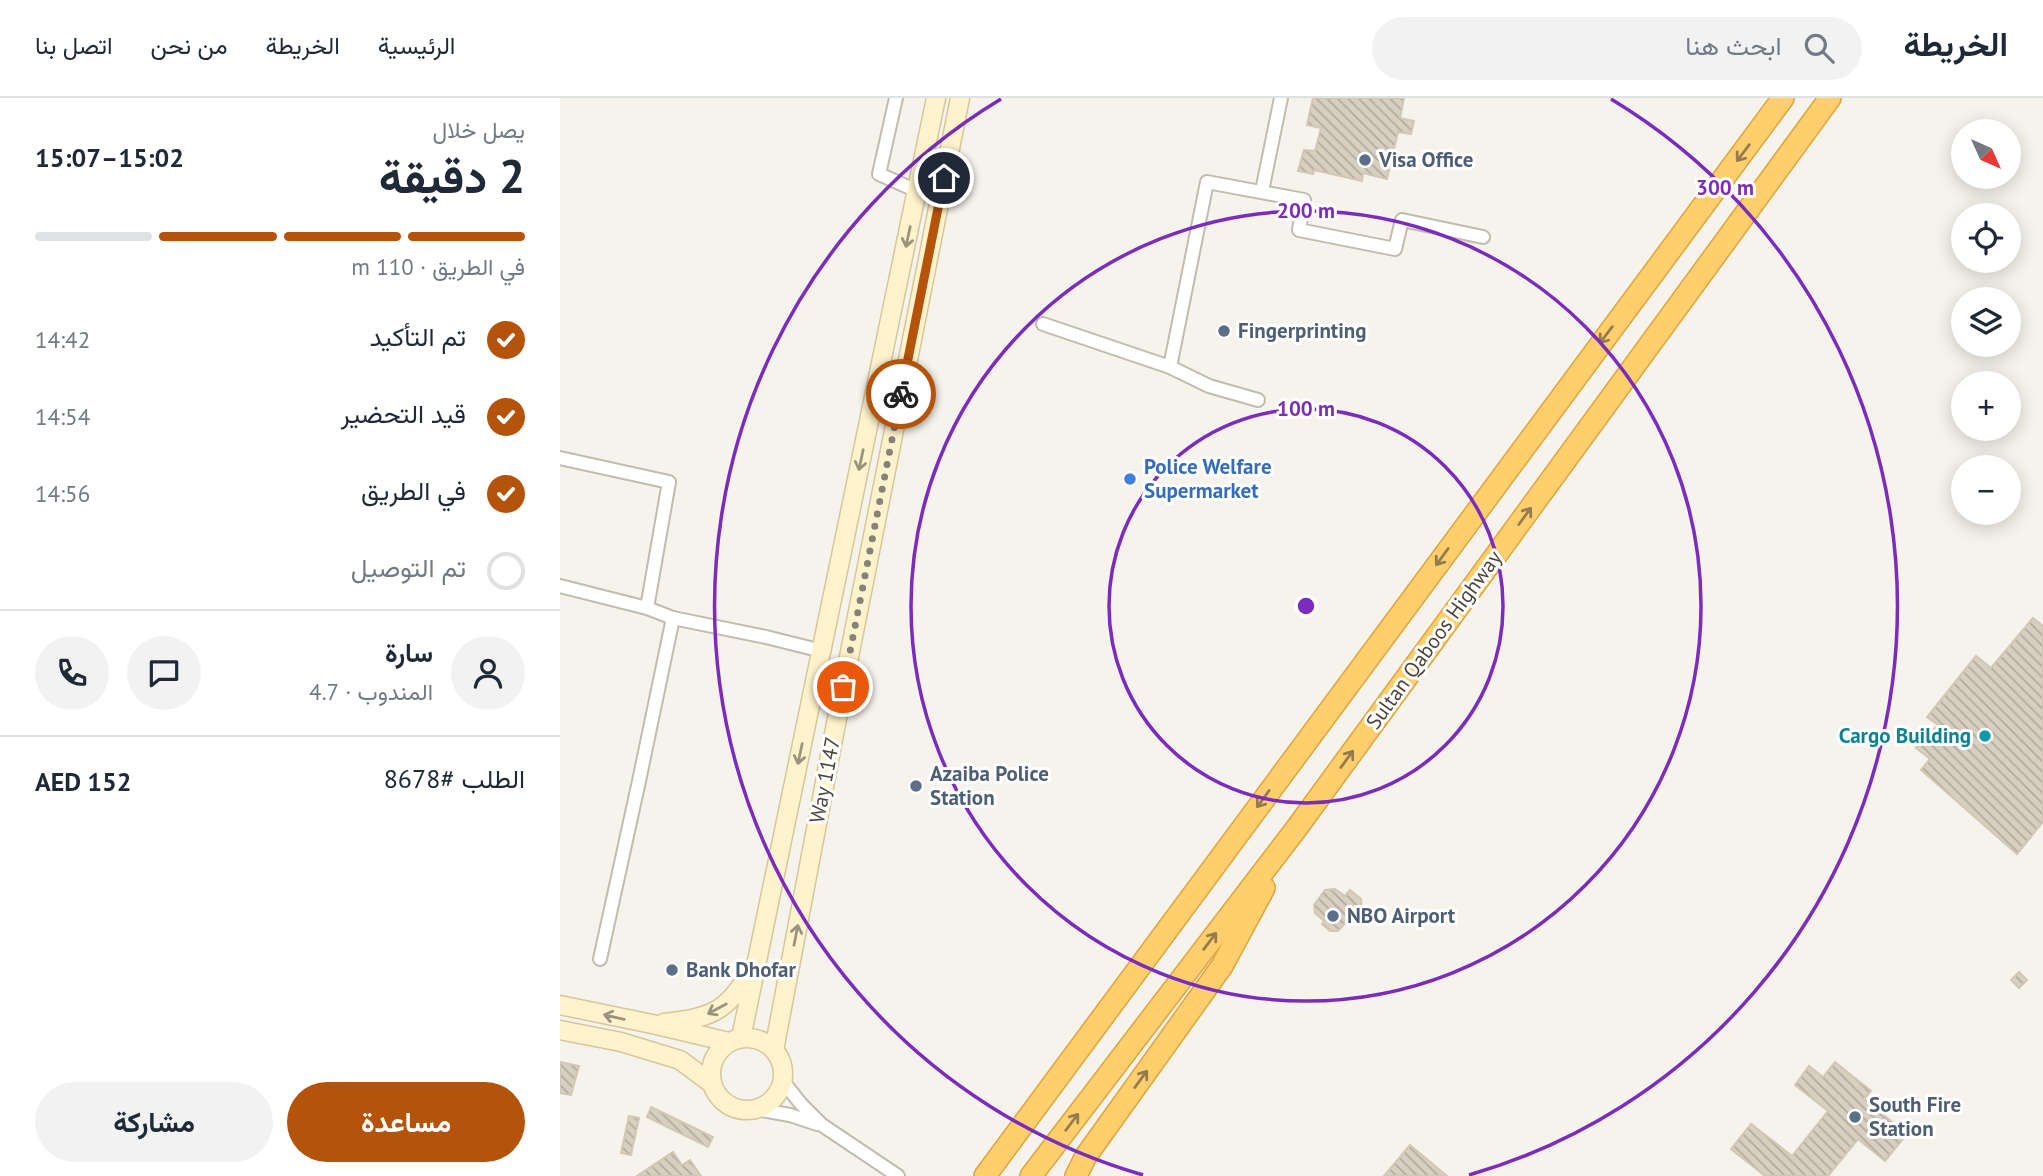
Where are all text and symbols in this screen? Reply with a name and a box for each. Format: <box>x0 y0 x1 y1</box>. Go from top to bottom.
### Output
search box <box>1372 17 1862 80</box>
text: الخريطة <box>1904 22 2008 65</box>
text: ابحث هنا <box>1685 29 1782 62</box>
icon: search <box>1800 29 1838 67</box>
text: اتصل بنا <box>35 30 113 61</box>
text: من نحن <box>151 30 228 61</box>
text: الخريطة <box>266 30 340 61</box>
text: الرئيسية <box>378 30 455 61</box>
text: يصل خلال <box>433 115 525 144</box>
north arrow <box>1951 119 2021 189</box>
map controls <box>1951 119 2021 525</box>
text: 15:02–15:07 <box>35 141 184 174</box>
one-way arrow <box>1735 143 1750 161</box>
text: 2 دقيقة <box>379 146 525 206</box>
place label: Visa Office <box>1378 146 1473 173</box>
pin <box>914 148 974 208</box>
marker: Visa Office <box>1357 152 1373 168</box>
icon: home <box>925 159 963 197</box>
text: 300 m <box>1696 174 1754 201</box>
text: 200 m <box>1277 197 1335 224</box>
button: locate <box>1951 203 2021 273</box>
one-way arrow <box>900 225 914 248</box>
text: في الطريق · 110 m <box>351 252 525 281</box>
button: layers <box>1951 287 2021 357</box>
place label: Fingerprinting <box>1238 317 1367 344</box>
text: تم التأكيد <box>370 320 466 353</box>
icon: check <box>487 321 525 359</box>
marker: Fingerprinting <box>1216 323 1232 339</box>
text: 14:42 <box>35 325 90 354</box>
one-way arrow <box>1599 325 1614 344</box>
courier <box>866 359 936 429</box>
button: + <box>1951 371 2021 441</box>
icon: bike <box>882 375 920 413</box>
text: 100 m <box>1277 395 1335 422</box>
text: قيد التحضير <box>341 397 466 430</box>
icon: check <box>487 398 525 436</box>
text: 14:54 <box>35 402 90 431</box>
one-way arrow <box>854 448 868 471</box>
place label: Police Welfare Supermarket <box>1144 453 1272 504</box>
button: − <box>1951 455 2021 525</box>
marker: Police Welfare Supermarket <box>1122 471 1138 487</box>
text: في الطريق <box>361 474 466 507</box>
icon: check <box>487 475 525 513</box>
text: 14:56 <box>35 479 90 508</box>
one-way arrow <box>1517 507 1532 526</box>
street label: Sultan Qaboos Highway <box>1360 545 1508 734</box>
one-way arrow <box>1435 547 1449 566</box>
text: تم التوصيل <box>351 551 466 584</box>
centre of rings <box>1294 594 1318 618</box>
button: phone <box>35 636 109 710</box>
button: chat <box>127 636 201 710</box>
text: سارة <box>385 636 433 669</box>
button: person <box>451 636 525 710</box>
pin <box>813 657 873 717</box>
icon: bag <box>824 668 862 706</box>
text: المندوب · 4.7 <box>309 677 433 706</box>
place label: Cargo Building <box>1839 722 1971 749</box>
marker: Cargo Building <box>1977 728 1993 744</box>
street label: Way 1147 <box>803 734 846 825</box>
one-way arrow <box>793 742 807 765</box>
one-way arrow <box>1340 750 1355 769</box>
place label: Azaiba Police Station <box>930 760 1049 811</box>
text: الطلب #8678 <box>384 762 525 795</box>
text: AED 152 <box>35 765 132 798</box>
marker: Azaiba Police Station <box>908 778 924 794</box>
one-way arrow <box>1256 790 1271 808</box>
place label: NBO Airport <box>1347 902 1456 929</box>
marker: NBO Airport <box>1325 908 1341 924</box>
one-way arrow <box>789 924 803 947</box>
one-way arrow <box>1203 932 1218 951</box>
place label: Bank Dhofar <box>686 956 796 983</box>
marker: Bank Dhofar <box>664 962 680 978</box>
one-way arrow <box>707 1003 728 1016</box>
one-way arrow <box>603 1010 626 1024</box>
one-way arrow <box>1134 1070 1148 1089</box>
button: مشاركة <box>35 1082 273 1162</box>
button: مساعدة <box>287 1082 525 1162</box>
place label: South Fire Station <box>1869 1091 1961 1142</box>
marker: South Fire Station <box>1847 1109 1863 1125</box>
one-way arrow <box>1065 1113 1080 1131</box>

